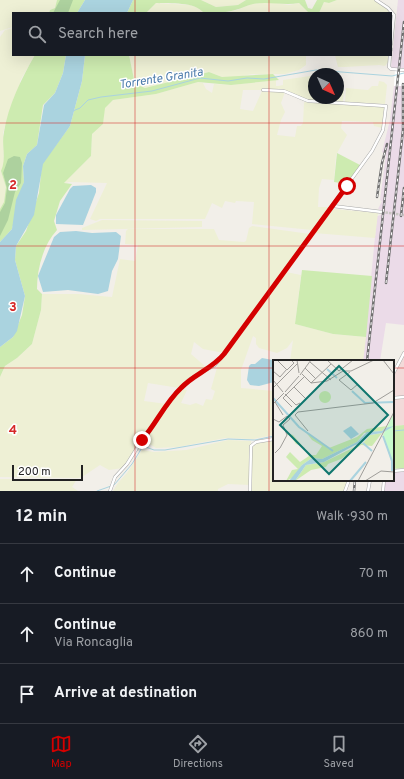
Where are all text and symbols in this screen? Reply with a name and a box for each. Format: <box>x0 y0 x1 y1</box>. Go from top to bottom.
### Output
search box <box>12 12 392 56</box>
icon: search <box>26 23 48 45</box>
text: Search here <box>58 25 138 44</box>
water label: Torrente Granita <box>118 64 205 94</box>
north arrow <box>308 68 344 104</box>
route start <box>338 177 356 195</box>
text: 2 <box>9 178 17 194</box>
text: 3 <box>9 300 17 316</box>
inset map <box>273 360 394 481</box>
text: 4 <box>9 423 17 439</box>
route end <box>133 431 151 449</box>
scale bar <box>12 463 83 482</box>
text: 200 m <box>18 465 51 479</box>
text: 12 min <box>16 506 67 528</box>
text: Walk · 930 m <box>316 509 388 525</box>
icon: ahead <box>16 563 38 585</box>
text: Continue <box>54 564 116 583</box>
text: 70 m <box>359 566 388 582</box>
text: Continue <box>54 616 116 635</box>
icon: ahead <box>16 623 38 645</box>
text: 860 m <box>350 626 388 642</box>
text: Via Roncaglia <box>54 635 133 651</box>
icon: arrive <box>16 683 38 705</box>
text: Arrive at destination <box>54 684 197 703</box>
tab: Map <box>50 733 72 771</box>
tab: Directions <box>173 733 223 771</box>
tab: Saved <box>323 733 354 771</box>

